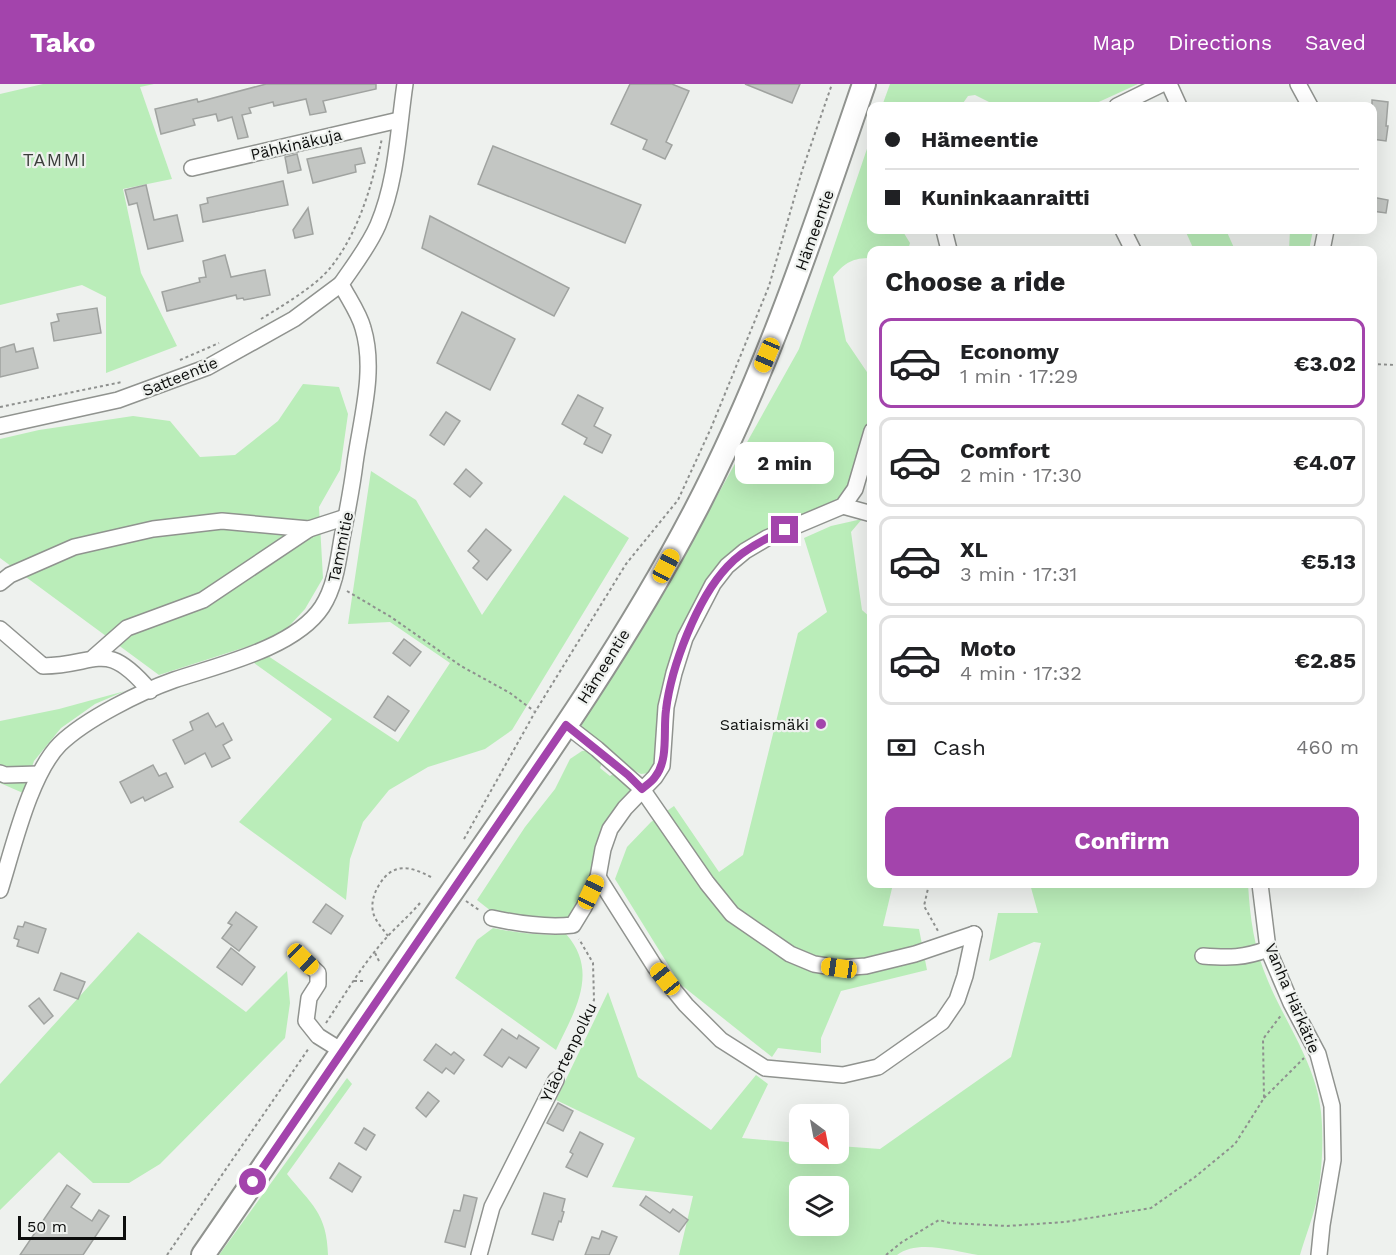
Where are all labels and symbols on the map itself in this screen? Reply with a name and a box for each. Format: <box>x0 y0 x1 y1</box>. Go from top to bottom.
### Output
street label: Pähkinäkuja <box>249 125 344 164</box>
district label: TAMMI <box>23 149 87 170</box>
street label: Hämeentie <box>791 187 838 273</box>
car <box>752 335 782 375</box>
street label: Satteentie <box>140 353 221 400</box>
callout: 2 min <box>736 443 834 485</box>
street label: Tammitie <box>324 510 357 584</box>
route end <box>771 516 798 543</box>
car <box>650 546 682 586</box>
street label: Hämeentie <box>573 625 634 707</box>
place label: Satiaismäki <box>720 715 809 734</box>
marker: Satiaismäki <box>814 717 828 731</box>
car <box>575 872 607 912</box>
car <box>284 940 322 978</box>
street label: Vanha Härkätie <box>1261 940 1324 1056</box>
car <box>820 957 858 979</box>
car <box>647 959 683 999</box>
street label: Yläortenpolku <box>536 999 601 1105</box>
north arrow <box>789 1104 849 1164</box>
route start <box>239 1168 266 1195</box>
scale bar <box>18 1213 126 1240</box>

